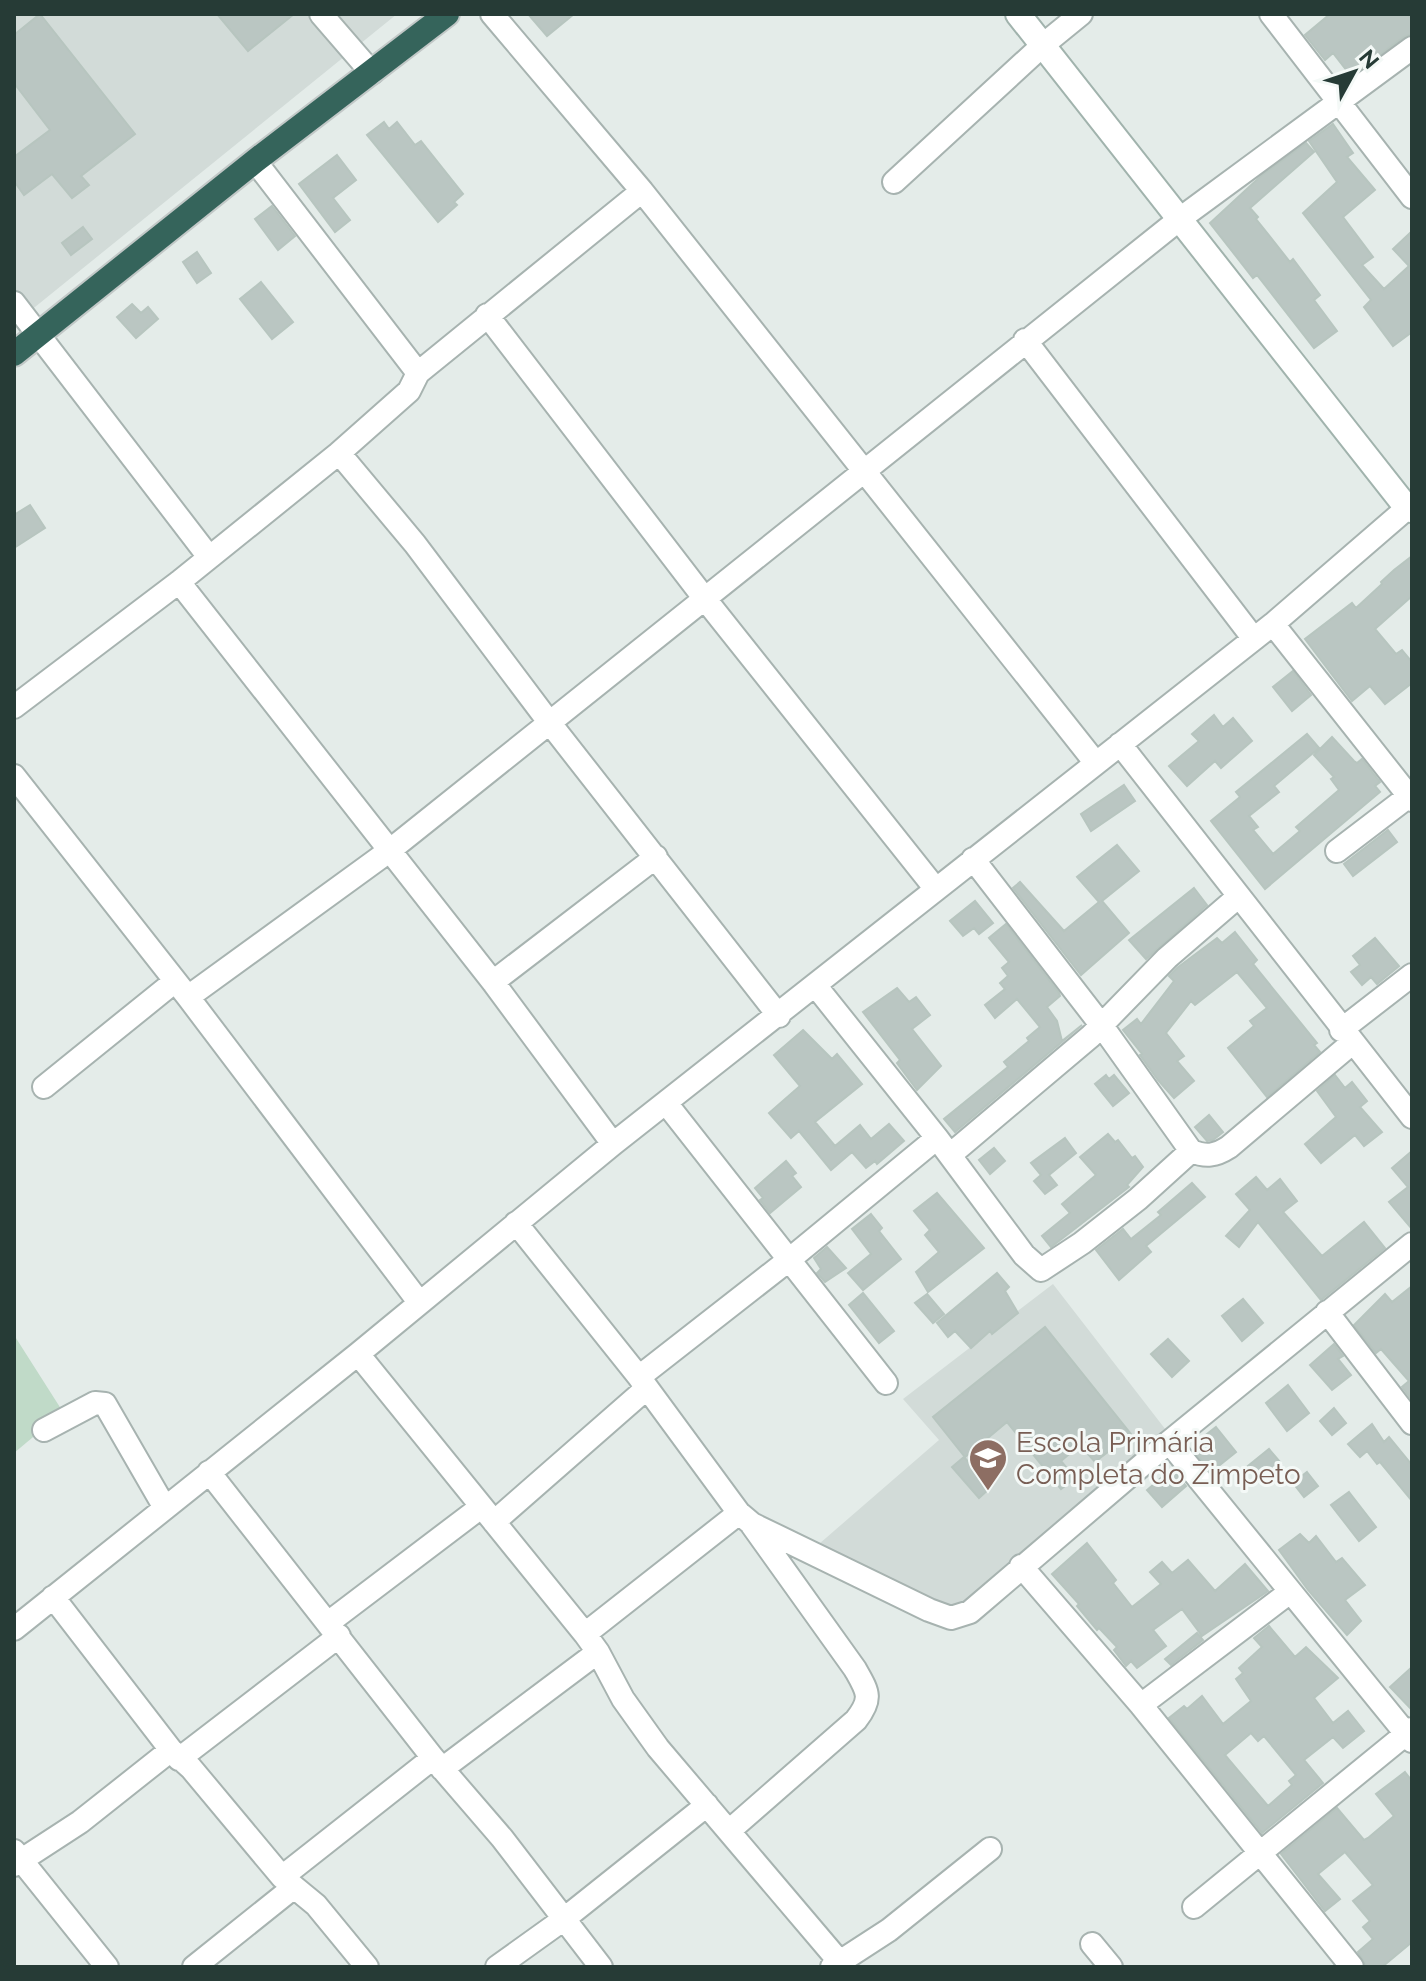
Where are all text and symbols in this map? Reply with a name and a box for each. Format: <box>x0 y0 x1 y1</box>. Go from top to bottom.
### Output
north arrow <box>1314 32 1394 112</box>
text: N <box>1354 44 1385 74</box>
place label: Escola Primária Completa do Zimpeto <box>1016 1426 1301 1491</box>
school or university icon: Escola Primária Completa do Zimpeto <box>967 1437 1009 1492</box>

